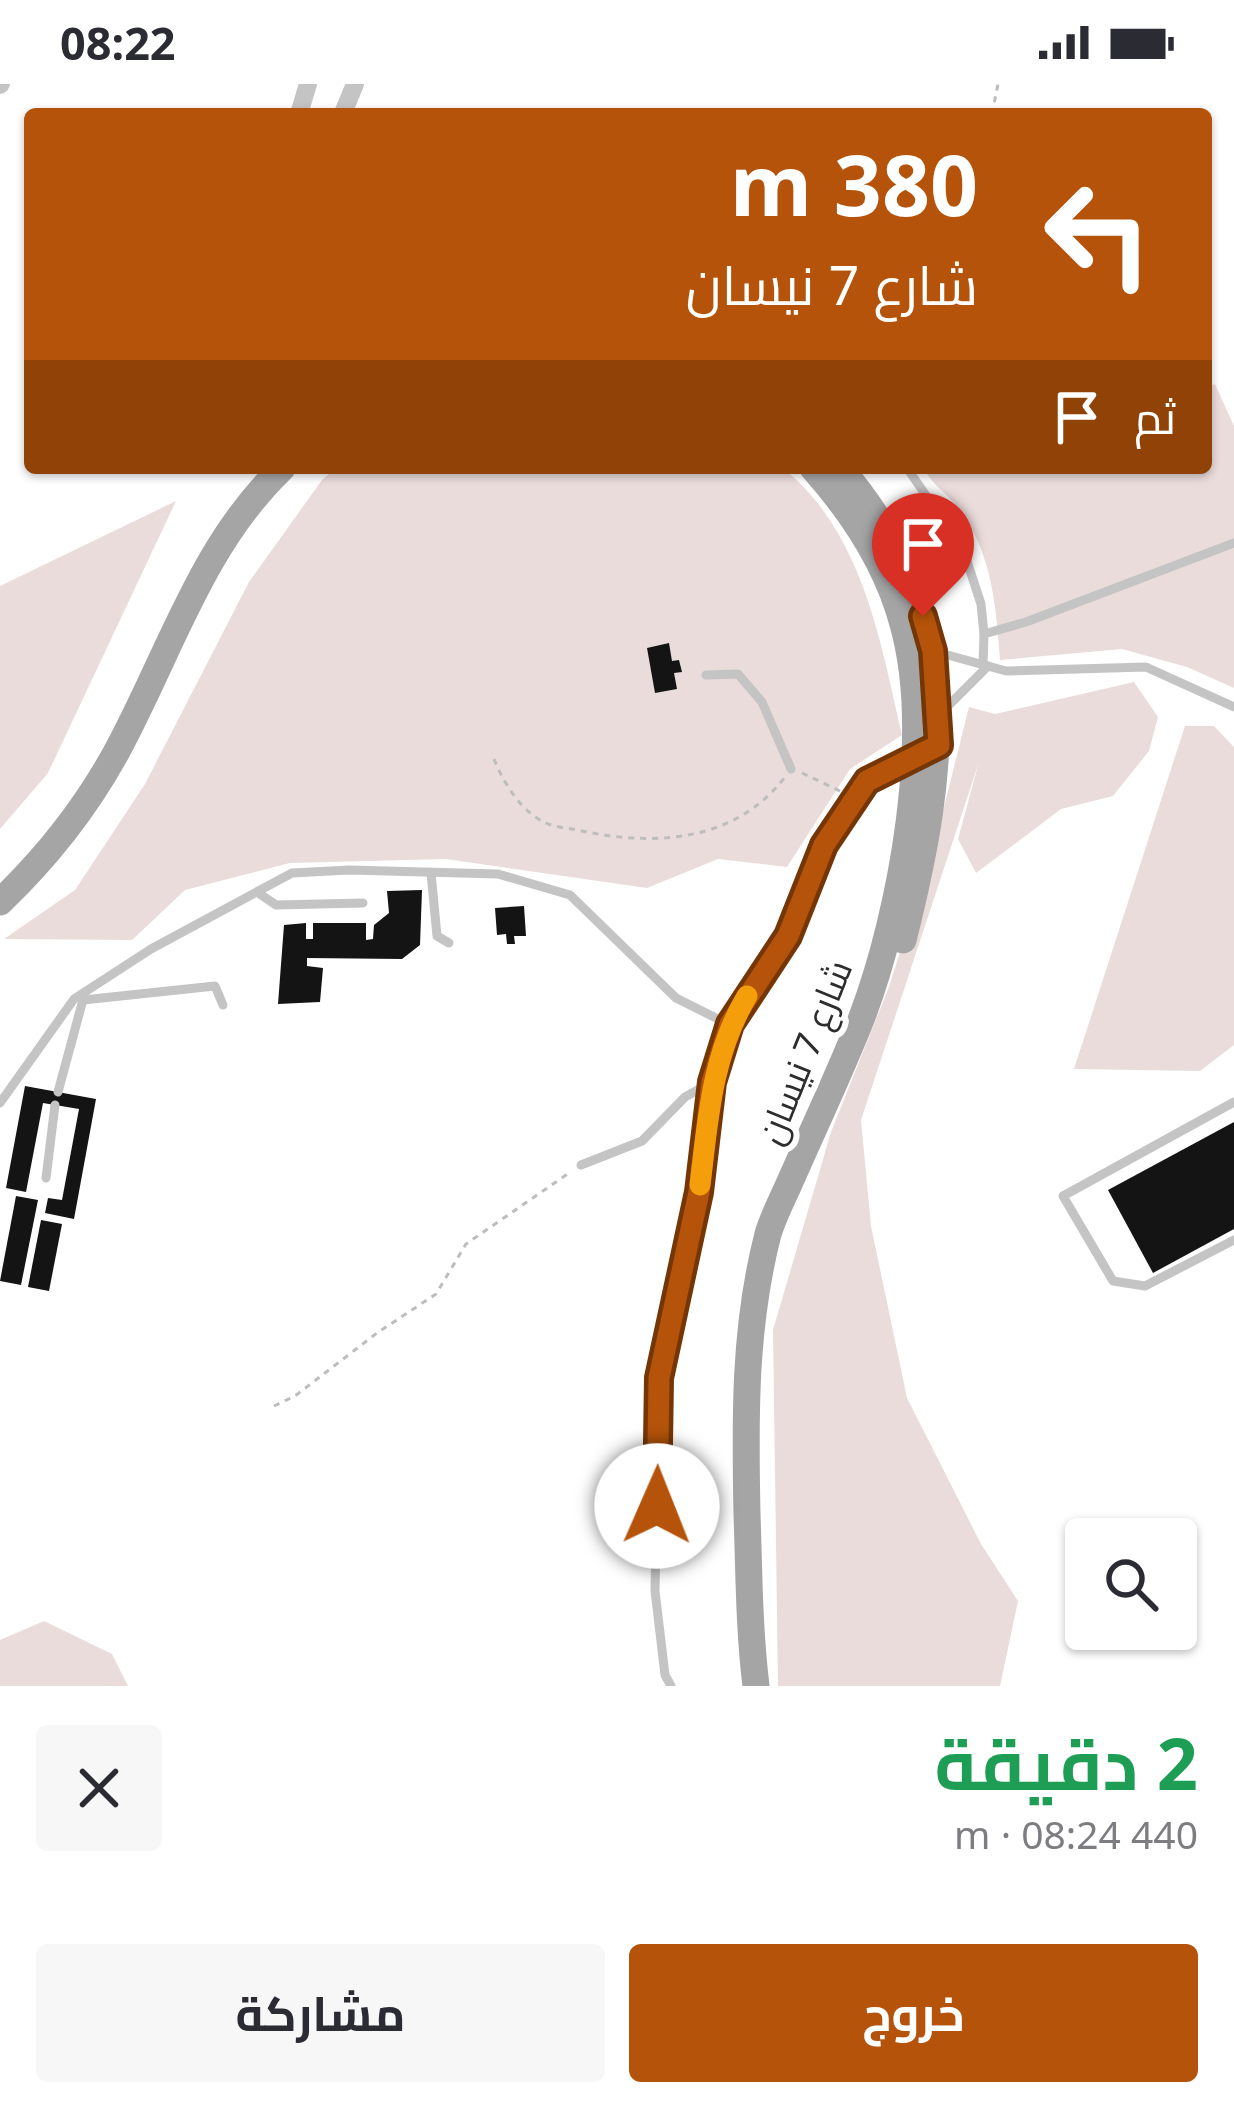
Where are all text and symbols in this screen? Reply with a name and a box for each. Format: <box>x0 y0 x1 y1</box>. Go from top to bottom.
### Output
text: 08:22 <box>60 12 176 73</box>
text: 380 m <box>730 126 978 241</box>
icon: left <box>1020 156 1176 312</box>
text: شارع 7 نيسان <box>686 247 978 321</box>
icon: arrive <box>1044 384 1110 450</box>
text: ثم <box>1134 386 1176 447</box>
pin <box>872 493 974 616</box>
icon: arrive <box>890 511 956 577</box>
street label: شارع 7 نيسان <box>745 953 864 1152</box>
position arrow <box>594 1443 720 1569</box>
map controls <box>1065 1518 1197 1650</box>
button: search <box>1065 1518 1197 1650</box>
text: 2 دقيقة <box>935 1713 1198 1811</box>
button: close <box>36 1725 162 1851</box>
text: 440 m · 08:24 <box>954 1807 1198 1860</box>
button: مشاركة <box>36 1944 605 2082</box>
button: خروج <box>629 1944 1198 2082</box>

